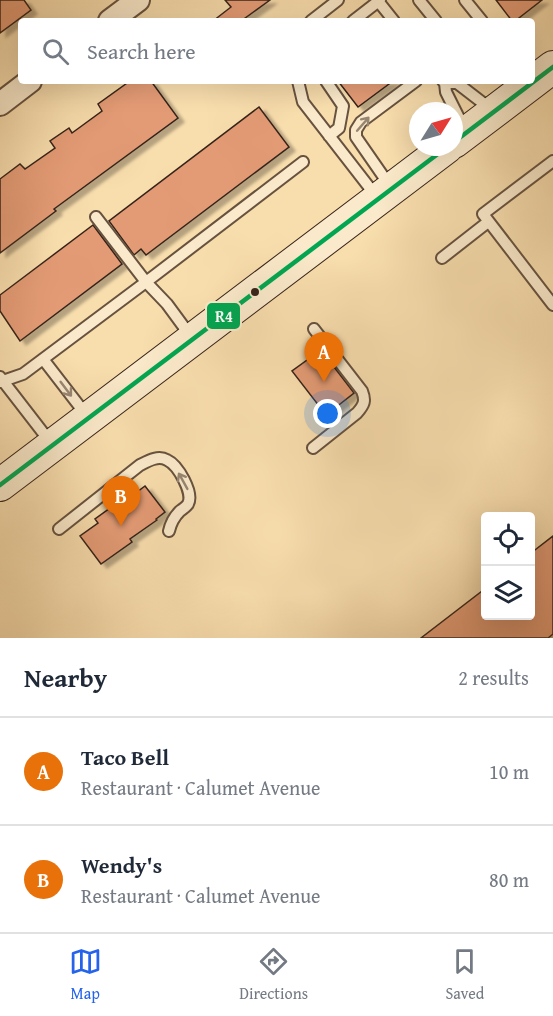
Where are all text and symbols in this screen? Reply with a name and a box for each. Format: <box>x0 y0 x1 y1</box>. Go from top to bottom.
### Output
search box <box>18 18 535 84</box>
icon: search <box>39 35 72 68</box>
text: Search here <box>87 35 196 67</box>
north arrow <box>409 102 463 156</box>
one-way arrow <box>355 116 369 132</box>
unlabelled marker <box>249 286 261 298</box>
line badge: R4 <box>206 302 241 330</box>
text: R4 <box>215 304 233 328</box>
pin: A <box>304 332 344 382</box>
one-way arrow <box>59 380 72 396</box>
your location <box>313 399 342 428</box>
one-way arrow <box>177 473 189 490</box>
pin: B <box>102 476 140 526</box>
map controls <box>481 512 535 620</box>
button: locate <box>481 512 535 566</box>
button: layers <box>481 566 535 620</box>
text: Nearby <box>24 658 107 697</box>
text: 2 results <box>458 663 529 692</box>
text: Taco Bell <box>81 741 169 773</box>
text: A <box>37 757 50 786</box>
text: 10 m <box>489 757 529 786</box>
text: Restaurant · Calumet Avenue <box>81 773 321 802</box>
text: Wendy's <box>81 849 162 881</box>
text: B <box>37 865 50 894</box>
text: 80 m <box>489 865 529 894</box>
text: Restaurant · Calumet Avenue <box>81 881 321 910</box>
tab: Map <box>69 945 102 1005</box>
tab: Directions <box>239 945 308 1005</box>
tab: Saved <box>445 945 484 1005</box>

